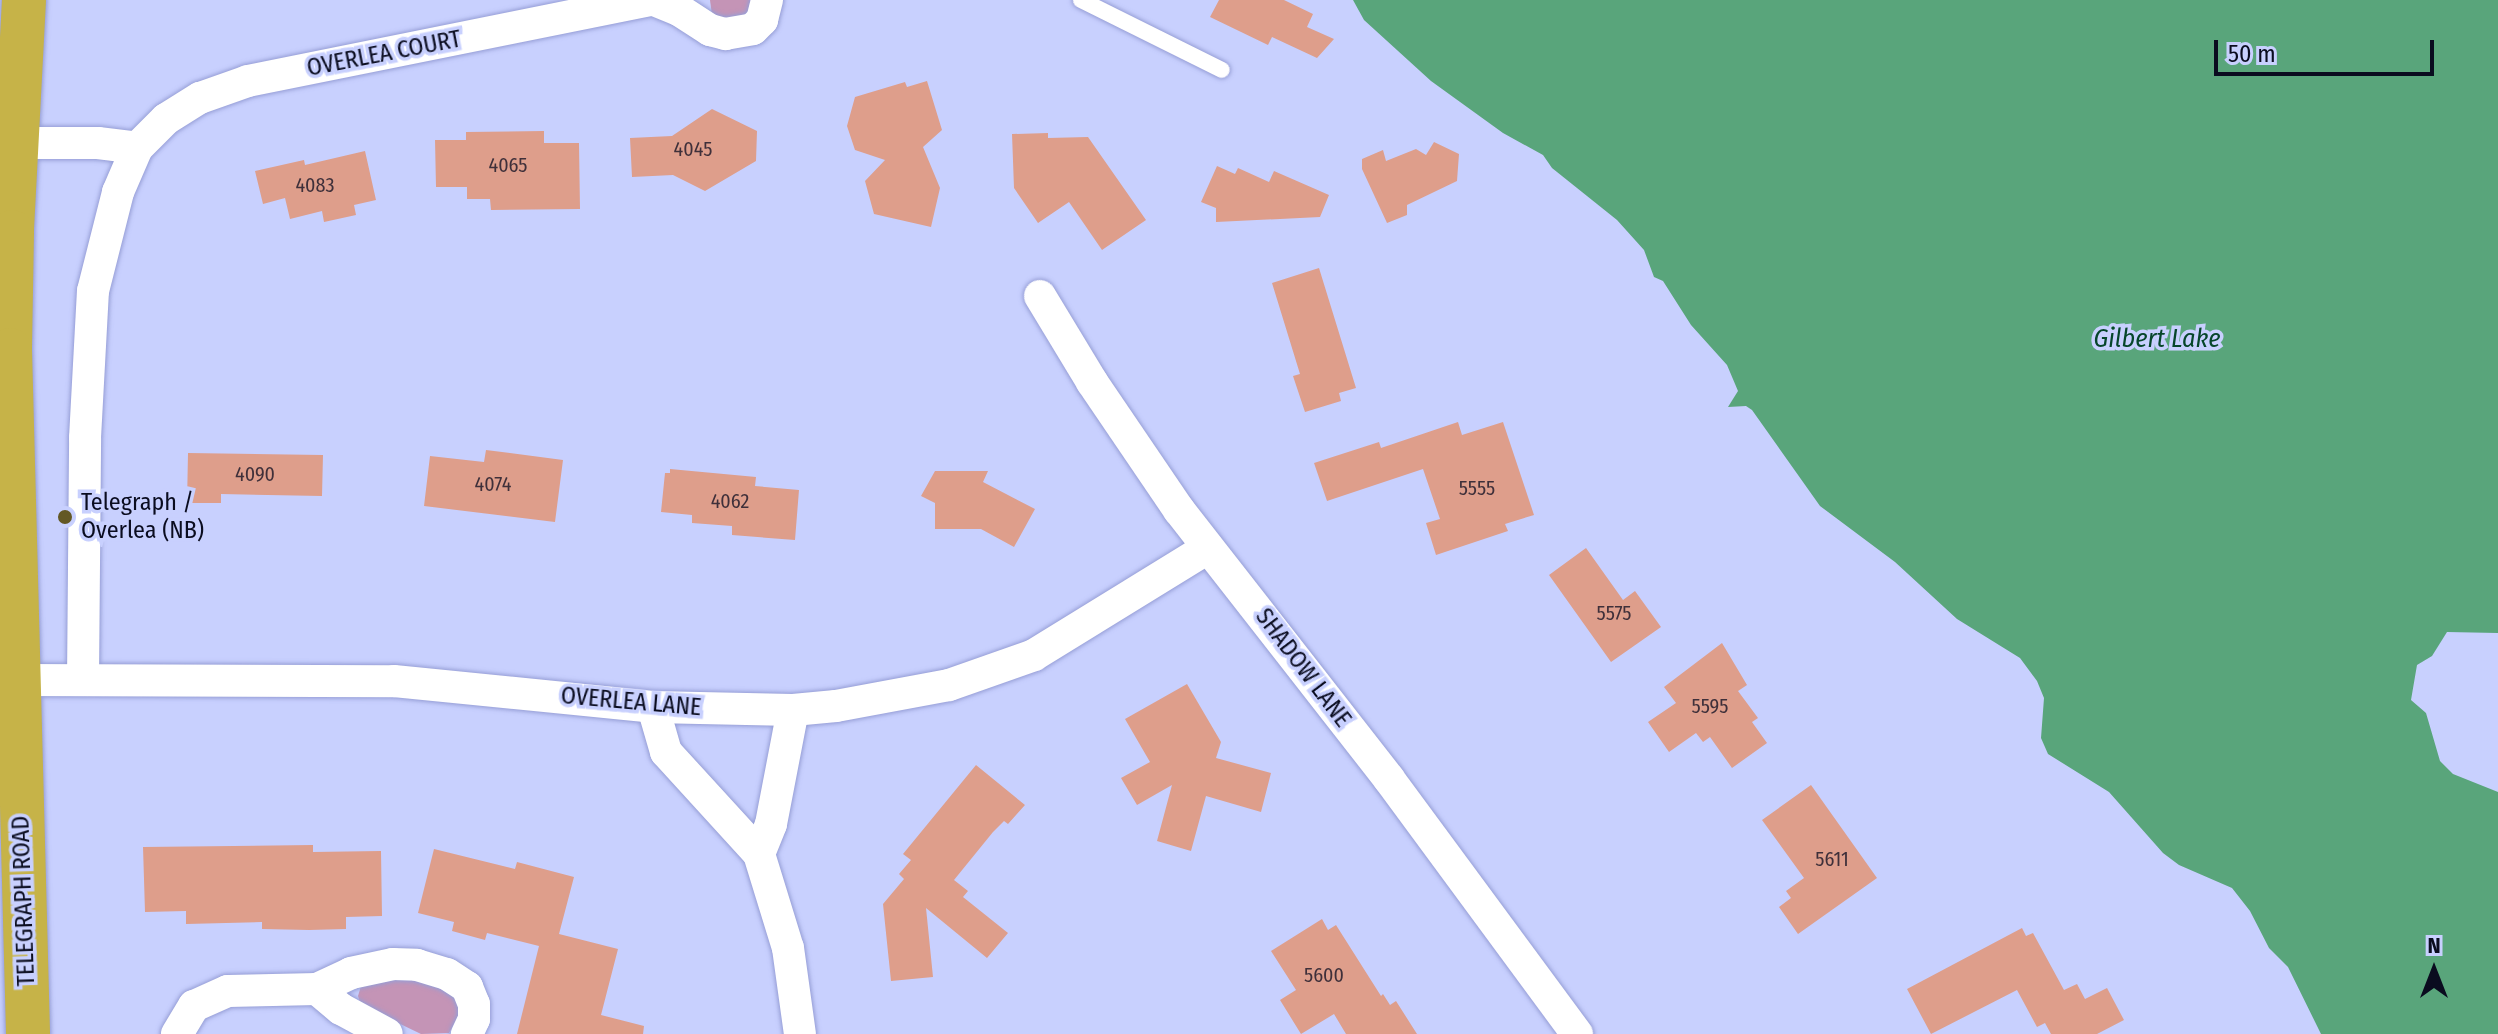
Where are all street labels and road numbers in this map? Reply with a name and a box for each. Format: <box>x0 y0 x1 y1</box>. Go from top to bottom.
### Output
street label: OVERLEA COURT <box>305 25 463 83</box>
street label: SHADOW LANE <box>1249 603 1357 733</box>
street label: OVERLEA LANE <box>560 682 702 722</box>
street label: TELEGRAPH ROAD <box>7 815 41 987</box>

